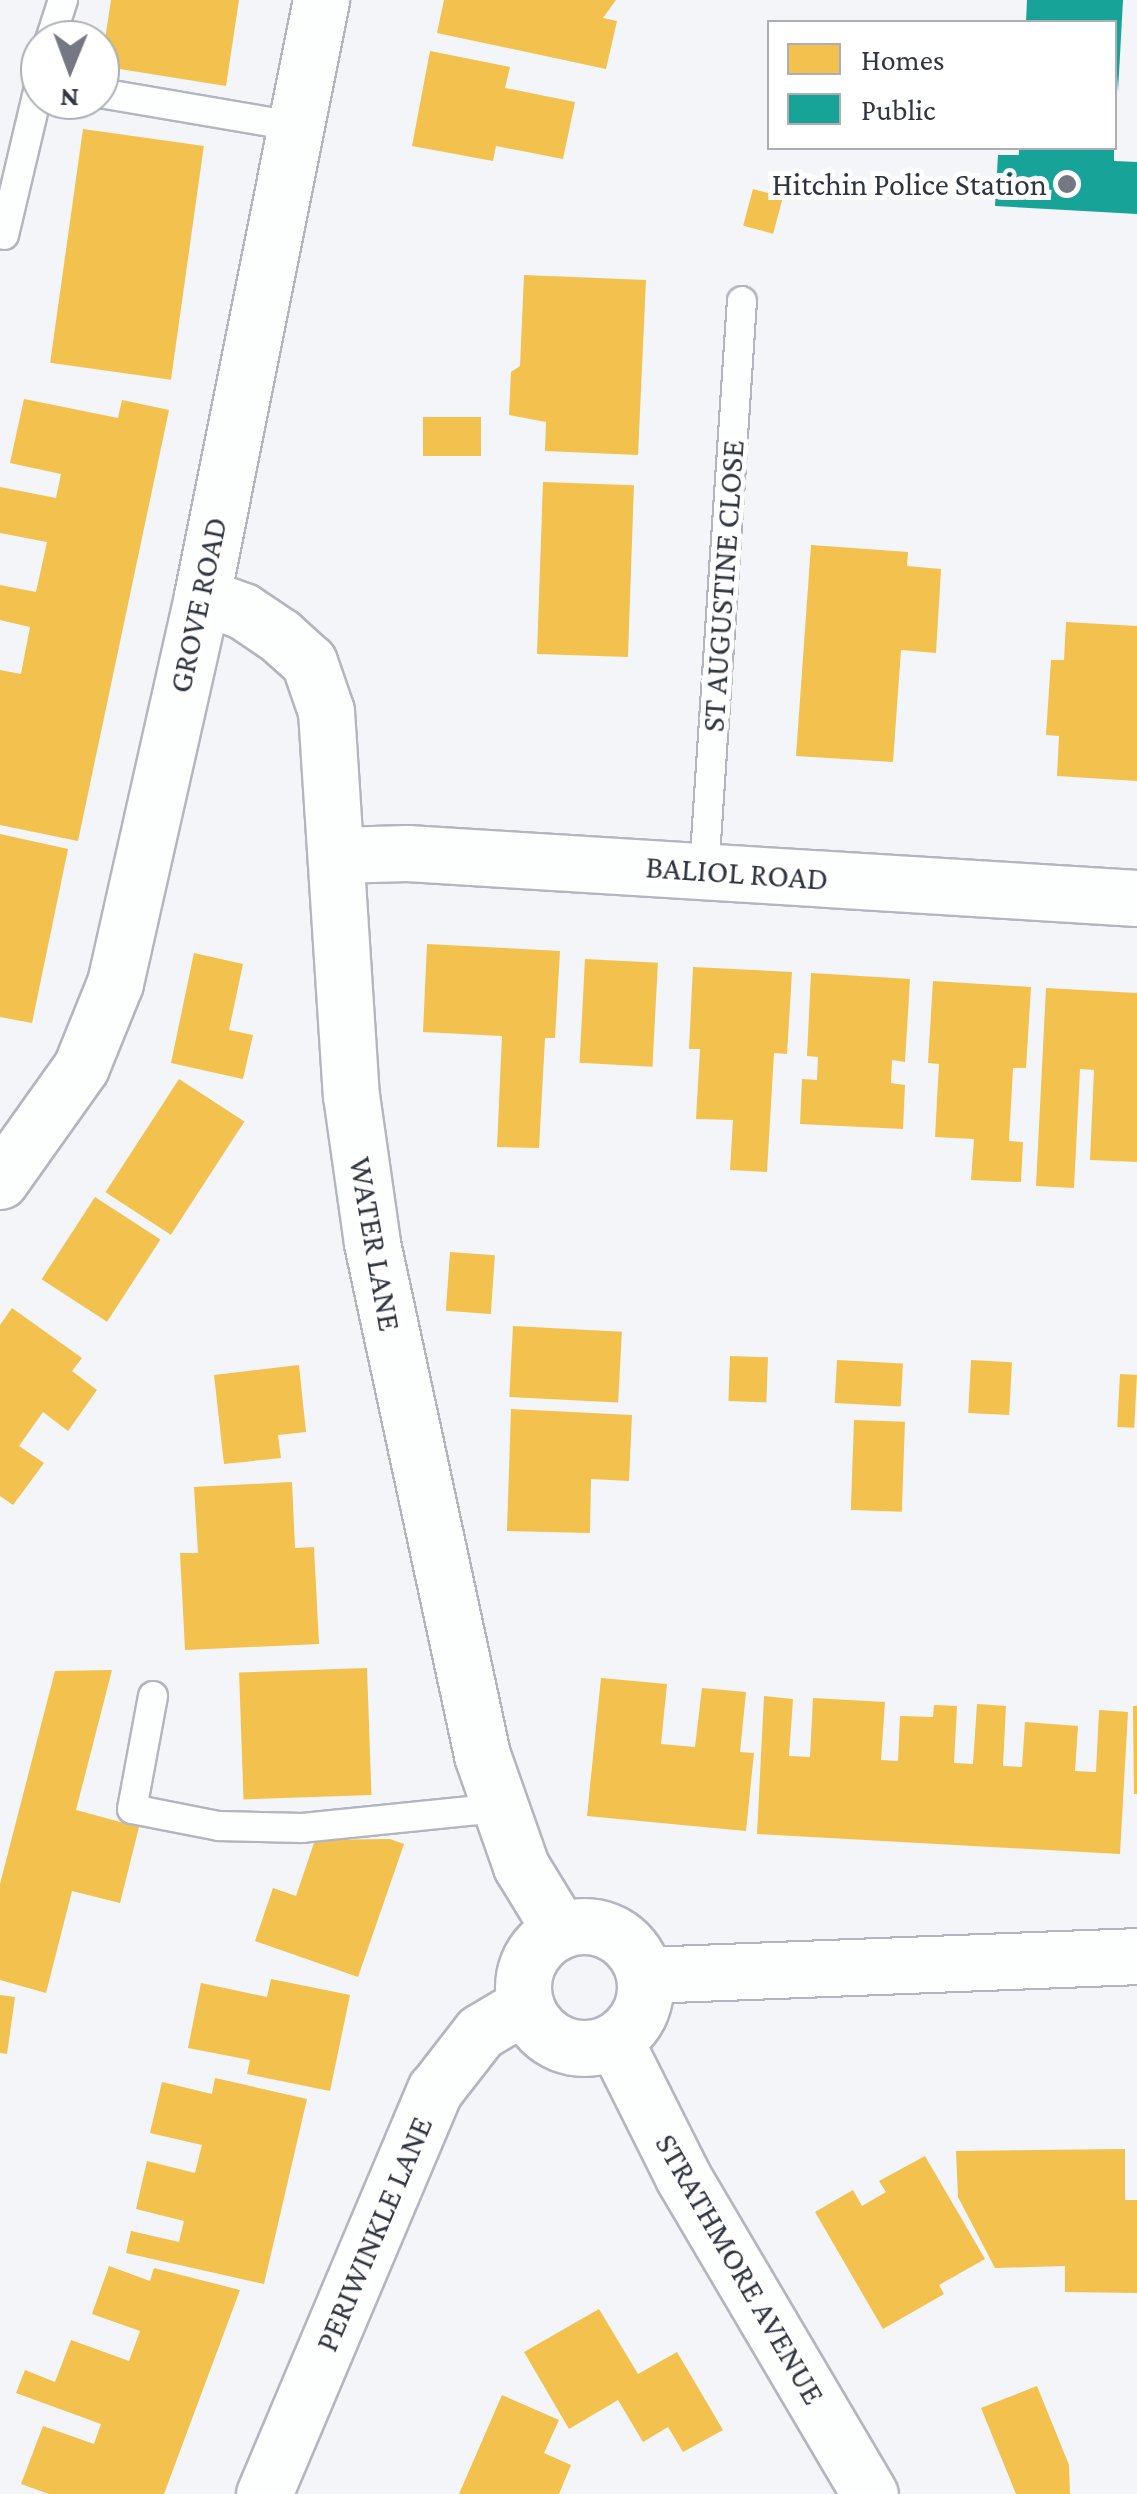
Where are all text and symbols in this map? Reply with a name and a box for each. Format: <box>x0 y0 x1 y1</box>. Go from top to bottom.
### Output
north arrow <box>20 20 120 120</box>
legend <box>767 20 1117 150</box>
text: Homes <box>861 43 945 76</box>
text: N <box>60 83 79 114</box>
text: Public <box>861 93 936 126</box>
place label: Hitchin Police Station <box>772 165 1047 203</box>
marker: Hitchin Police Station <box>1056 173 1078 195</box>
street label: ST AUGUSTINE CLOSE <box>694 439 752 733</box>
street label: GROVE ROAD <box>161 514 235 696</box>
street label: BALIOL ROAD <box>644 847 830 899</box>
street label: WATER LANE <box>341 1154 409 1334</box>
street label: PERIWINKLE LANE <box>307 2111 441 2357</box>
street label: STRATHMORE AVENUE <box>647 2127 833 2411</box>

